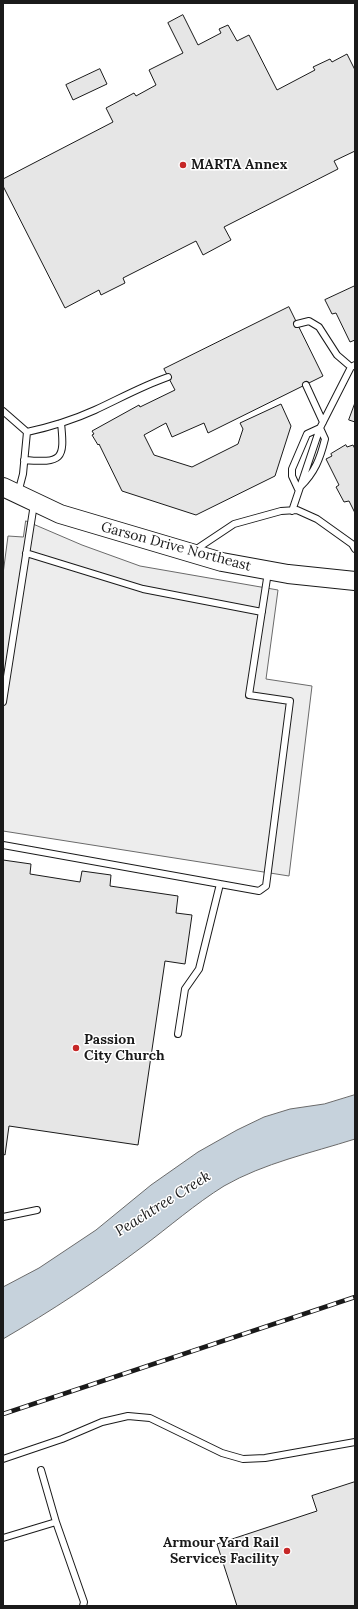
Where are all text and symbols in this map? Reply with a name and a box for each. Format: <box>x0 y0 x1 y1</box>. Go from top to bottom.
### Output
place label: MARTA Annex <box>191 157 287 173</box>
marker: MARTA Annex <box>178 160 188 170</box>
street label: Garson Drive Northeast <box>99 519 253 575</box>
place label: Passion City Church <box>84 1032 165 1064</box>
marker: Passion City Church <box>71 1043 81 1053</box>
water label: Peachtree Creek <box>112 1167 214 1241</box>
place label: Armour Yard Rail Services Facility <box>163 1535 279 1568</box>
marker: Armour Yard Rail Services Facility <box>282 1546 292 1556</box>

